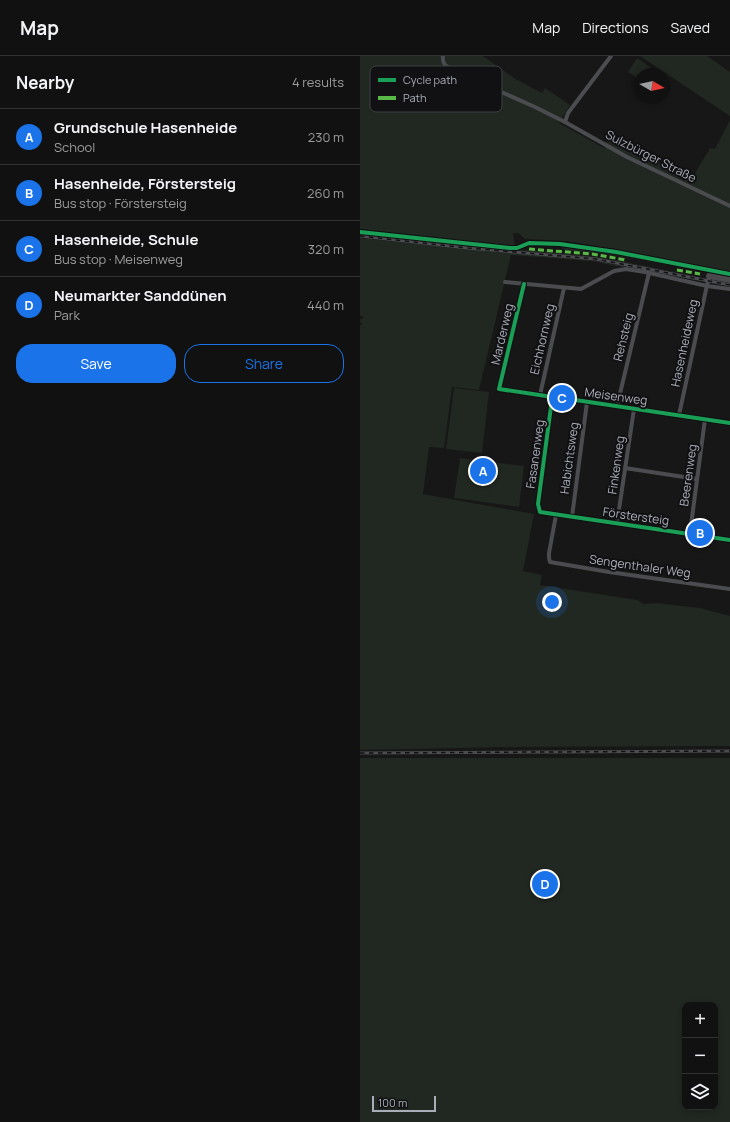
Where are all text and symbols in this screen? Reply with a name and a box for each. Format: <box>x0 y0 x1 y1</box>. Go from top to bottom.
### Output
text: Map <box>20 15 59 41</box>
text: Map <box>532 18 560 37</box>
text: Directions <box>582 18 649 37</box>
text: Saved <box>671 18 710 37</box>
legend <box>370 66 502 112</box>
north arrow <box>634 68 670 104</box>
text: Nearby <box>16 71 74 94</box>
text: Cycle path <box>403 72 457 87</box>
text: 4 results <box>292 73 344 91</box>
text: Path <box>403 90 426 105</box>
text: Grundschule Hasenheide <box>54 117 237 138</box>
street label: Sulzbürger Straße <box>603 126 699 186</box>
text: A <box>25 128 33 146</box>
text: 230 m <box>308 128 344 146</box>
text: School <box>54 138 95 156</box>
text: Hasenheide, Förstersteig <box>54 173 236 194</box>
text: B <box>25 184 33 202</box>
text: 260 m <box>307 184 344 202</box>
text: Bus stop · Förstersteig <box>54 194 187 212</box>
text: Hasenheide, Schule <box>54 229 198 250</box>
text: C <box>24 240 34 258</box>
text: 320 m <box>308 240 344 258</box>
text: Bus stop · Meisenweg <box>54 250 183 268</box>
text: Neumarkter Sanddünen <box>54 285 227 306</box>
text: D <box>24 296 34 314</box>
text: 440 m <box>307 296 344 314</box>
street label: Hasenheideweg <box>666 298 702 388</box>
street label: Marderweg <box>487 302 517 366</box>
street label: Eichhornweg <box>526 302 558 376</box>
text: Park <box>54 306 80 324</box>
street label: Rehsteig <box>609 311 637 363</box>
button: Save <box>16 344 176 383</box>
button: Share <box>184 344 344 383</box>
pin: C <box>549 383 575 413</box>
street label: Meisenweg <box>583 383 649 409</box>
street label: Fasanenweg <box>522 418 548 490</box>
street label: Habichtsweg <box>556 421 582 495</box>
street label: Finkenweg <box>603 435 629 495</box>
street label: Beerenweg <box>675 443 701 507</box>
pin: A <box>470 456 496 486</box>
street label: Förstersteig <box>602 503 670 529</box>
pin: B <box>687 518 713 548</box>
street label: Sengenthaler Weg <box>588 550 692 582</box>
your location <box>542 592 562 612</box>
pin: D <box>532 869 558 899</box>
map controls <box>682 1002 718 1110</box>
button: + <box>682 1002 718 1038</box>
button: − <box>682 1038 718 1074</box>
button: layers <box>682 1074 718 1110</box>
scale bar <box>372 1094 436 1113</box>
text: 100 m <box>378 1095 407 1110</box>

